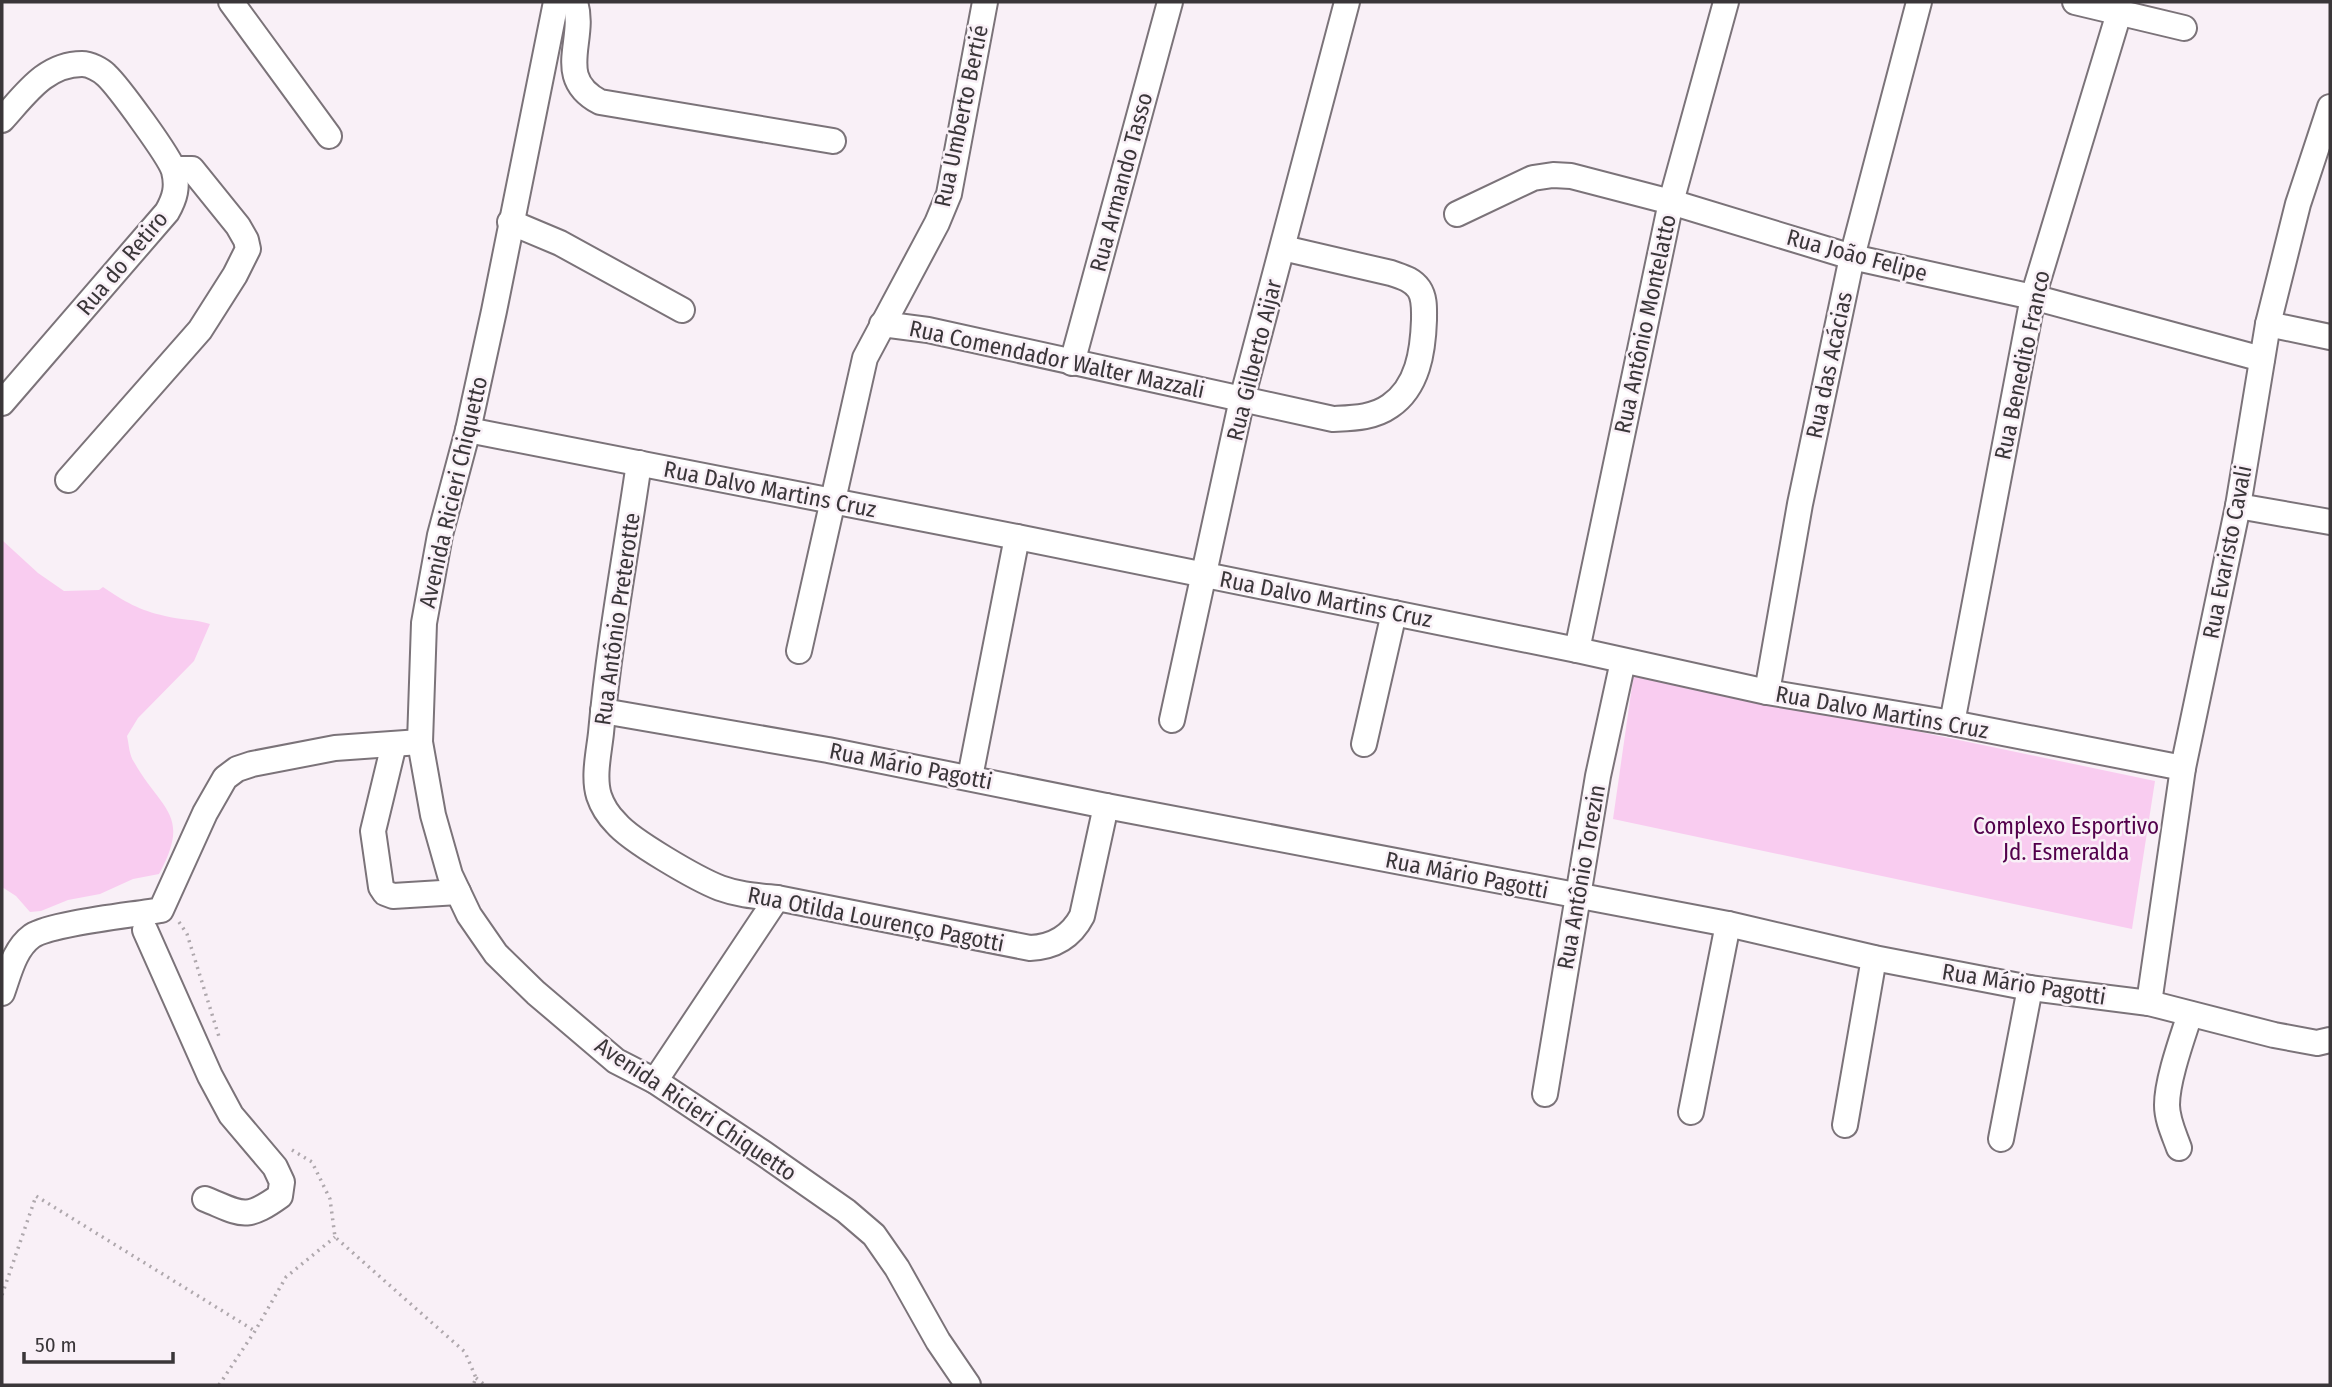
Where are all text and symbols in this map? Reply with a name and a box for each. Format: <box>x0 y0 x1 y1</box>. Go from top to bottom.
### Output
street label: Rua Umberto Bertié <box>928 22 994 210</box>
street label: Rua Armando Tasso <box>1084 89 1158 275</box>
street label: Rua do Retiro <box>70 205 174 321</box>
street label: Rua Antônio Montelatto <box>1608 212 1682 436</box>
street label: Rua João Felipe <box>1784 223 1930 287</box>
street label: Rua Benedito Franco <box>1988 268 2056 462</box>
street label: Rua Gilberto Aijar <box>1220 276 1288 444</box>
street label: Rua das Acácias <box>1800 289 1858 441</box>
street label: Rua Comendador Walter Mazzali <box>907 314 1207 404</box>
street label: Avenida Ricieri Chiquetto <box>413 373 493 611</box>
street label: Rua Dalvo Martins Cruz <box>661 455 879 523</box>
street label: Rua Evaristo Cavali <box>2196 463 2258 641</box>
street label: Rua Antônio Preterotte <box>588 511 646 727</box>
street label: Rua Dalvo Martins Cruz <box>1217 565 1435 633</box>
street label: Rua Dalvo Martins Cruz <box>1773 679 1991 745</box>
street label: Rua Mário Pagotti <box>827 736 995 796</box>
street label: Rua Antônio Torezin <box>1551 782 1611 972</box>
park label: Complexo Esportivo Jd. Esmeralda <box>1973 812 2159 866</box>
street label: Rua Mário Pagotti <box>1383 845 1551 905</box>
street label: Rua Otilda Lourenço Pagotti <box>745 880 1007 958</box>
street label: Rua Mário Pagotti <box>1940 957 2108 1011</box>
street label: Avenida Ricieri Chiquetto <box>590 1031 802 1187</box>
scale bar <box>24 1320 173 1364</box>
text: 50 m <box>35 1332 77 1358</box>

